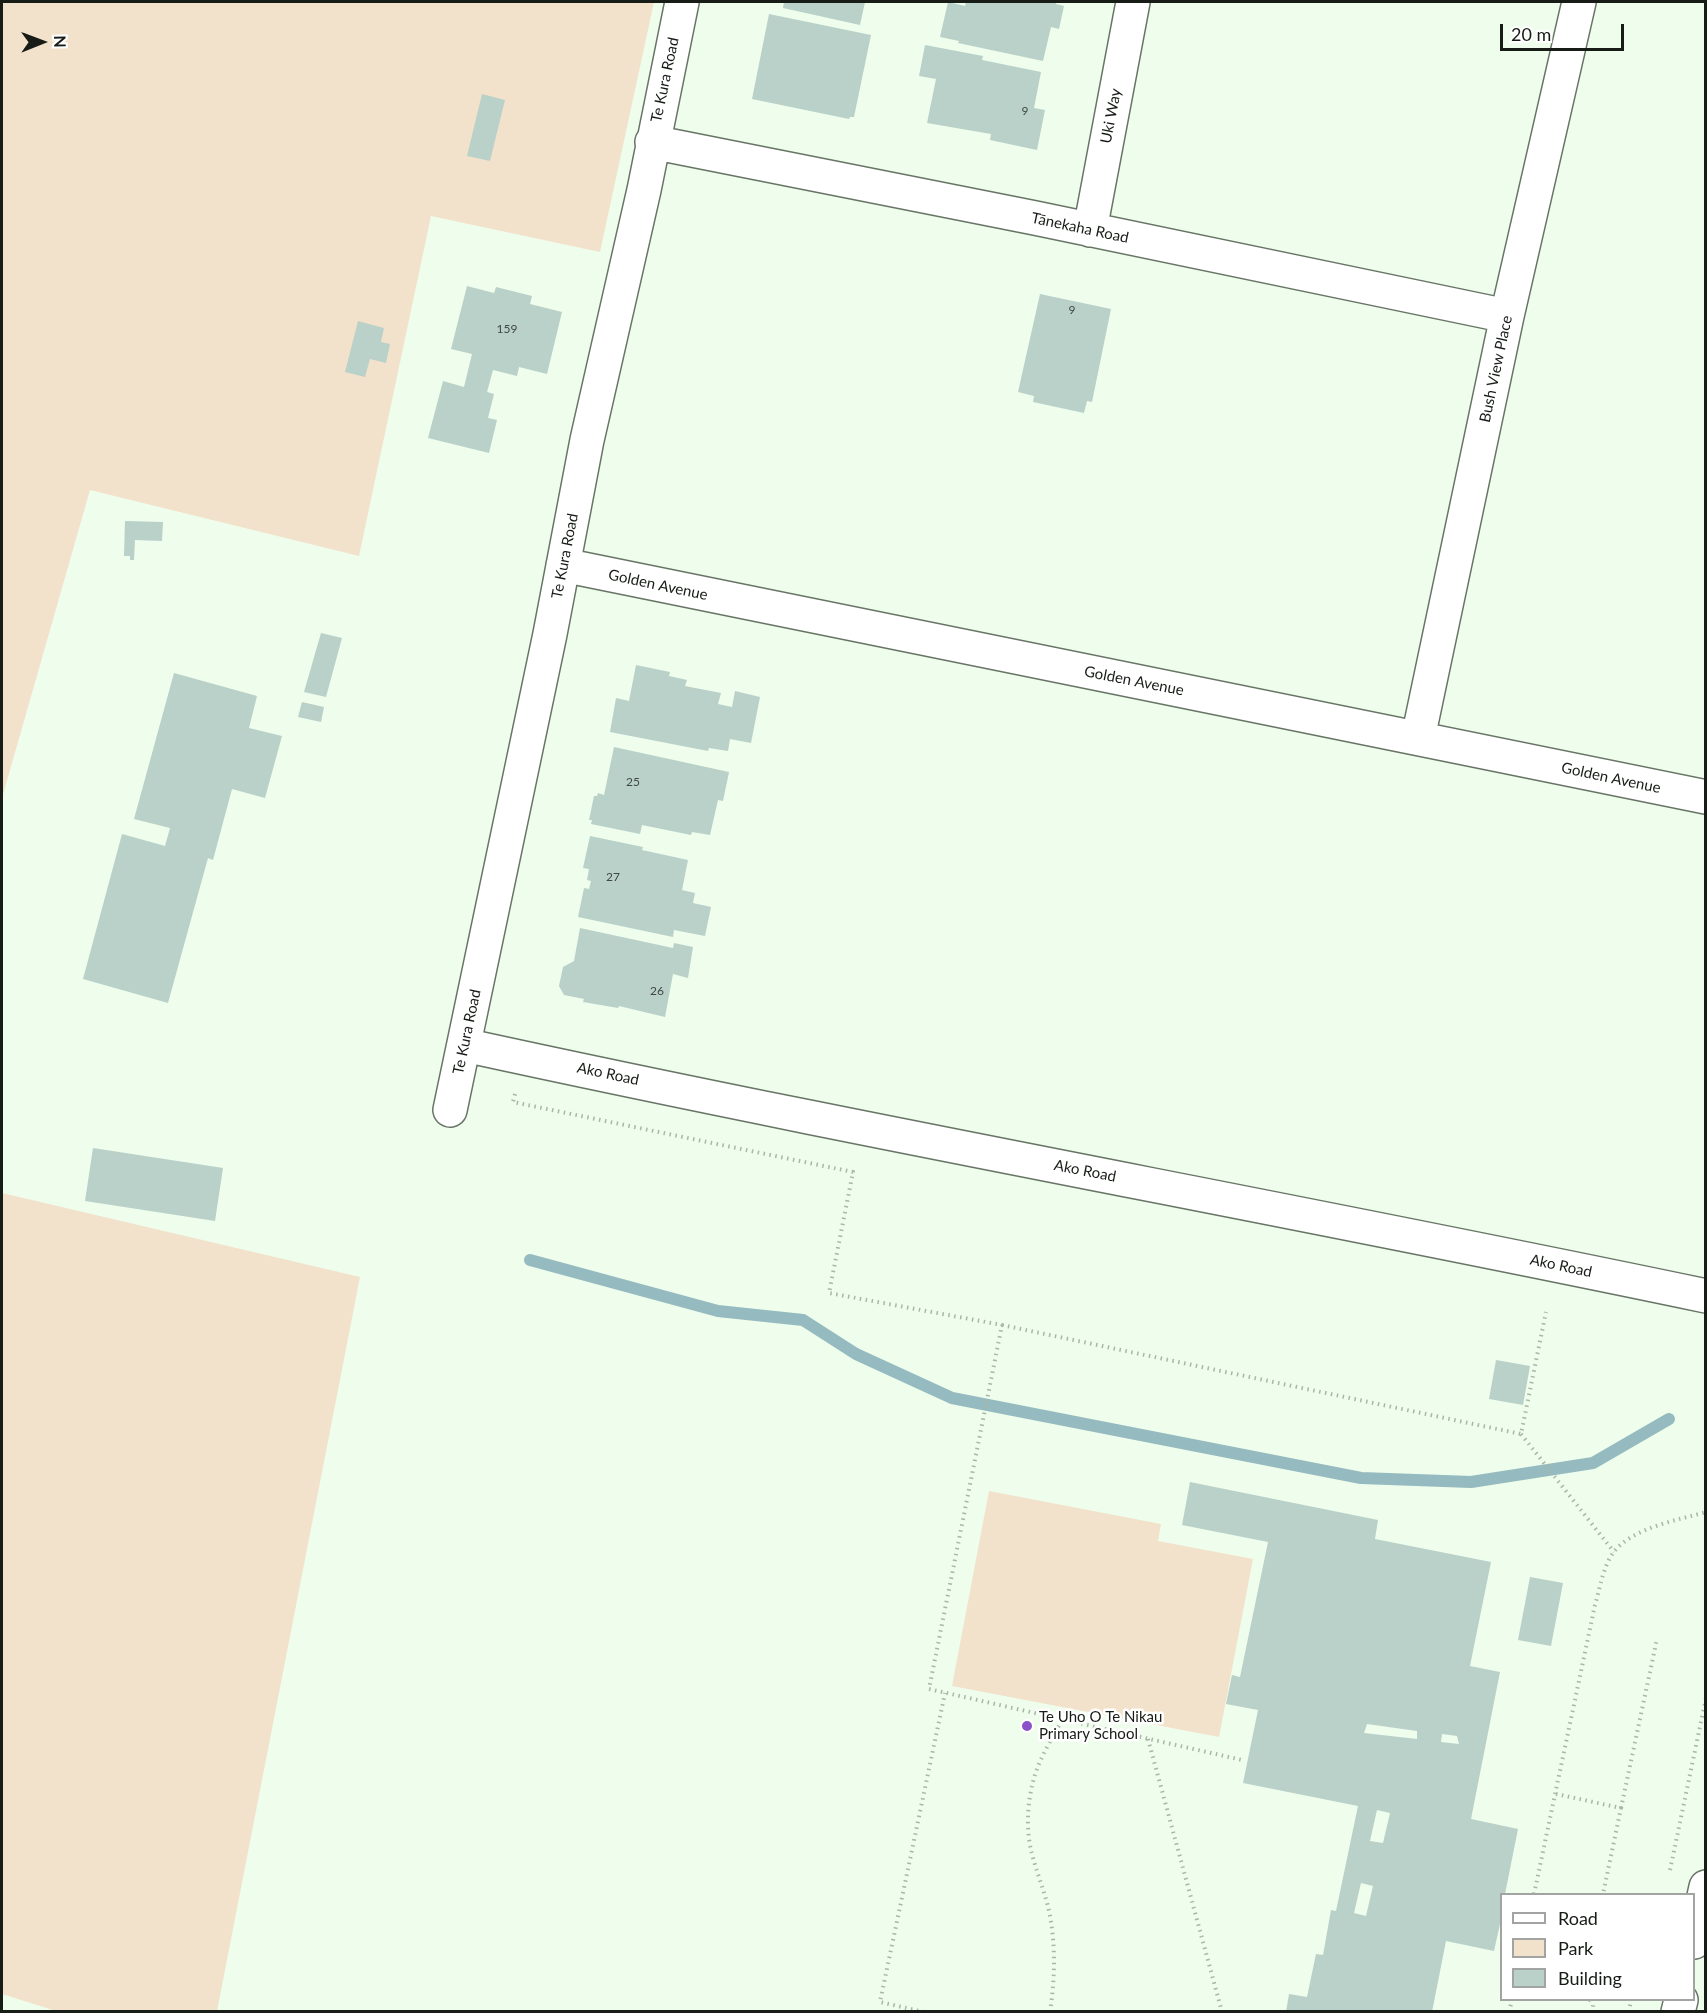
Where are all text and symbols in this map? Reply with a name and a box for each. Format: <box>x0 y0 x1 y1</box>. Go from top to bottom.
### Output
north arrow <box>12 12 72 72</box>
scale bar <box>1503 12 1628 50</box>
text: 20 m <box>1511 23 1551 45</box>
text: N <box>51 35 70 48</box>
street label: Te Kura Road <box>647 36 683 124</box>
street label: Uki Way <box>1097 87 1125 145</box>
house number: 9 <box>1022 104 1028 118</box>
street label: Tānekaha Road <box>1030 209 1130 247</box>
house number: 9 <box>1069 303 1075 317</box>
street label: Bush View Place <box>1476 314 1516 424</box>
house number: 159 <box>497 322 517 336</box>
street label: Te Kura Road <box>548 512 582 600</box>
street label: Golden Avenue <box>607 566 709 604</box>
street label: Golden Avenue <box>1083 663 1185 699</box>
street label: Golden Avenue <box>1560 759 1662 797</box>
house number: 25 <box>626 775 640 789</box>
house number: 27 <box>606 870 620 884</box>
house number: 26 <box>650 984 664 998</box>
street label: Te Kura Road <box>449 988 485 1076</box>
street label: Ako Road <box>575 1059 641 1089</box>
street label: Ako Road <box>1052 1156 1118 1186</box>
street label: Ako Road <box>1528 1251 1594 1281</box>
place label: Te Uho O Te Nikau Primary School <box>1039 1708 1162 1743</box>
marker: Te Uho O Te Nikau Primary School <box>1020 1719 1034 1733</box>
legend <box>1500 1893 1695 2001</box>
text: Road <box>1558 1907 1598 1929</box>
text: Park <box>1558 1937 1593 1959</box>
text: Building <box>1558 1967 1622 1989</box>

